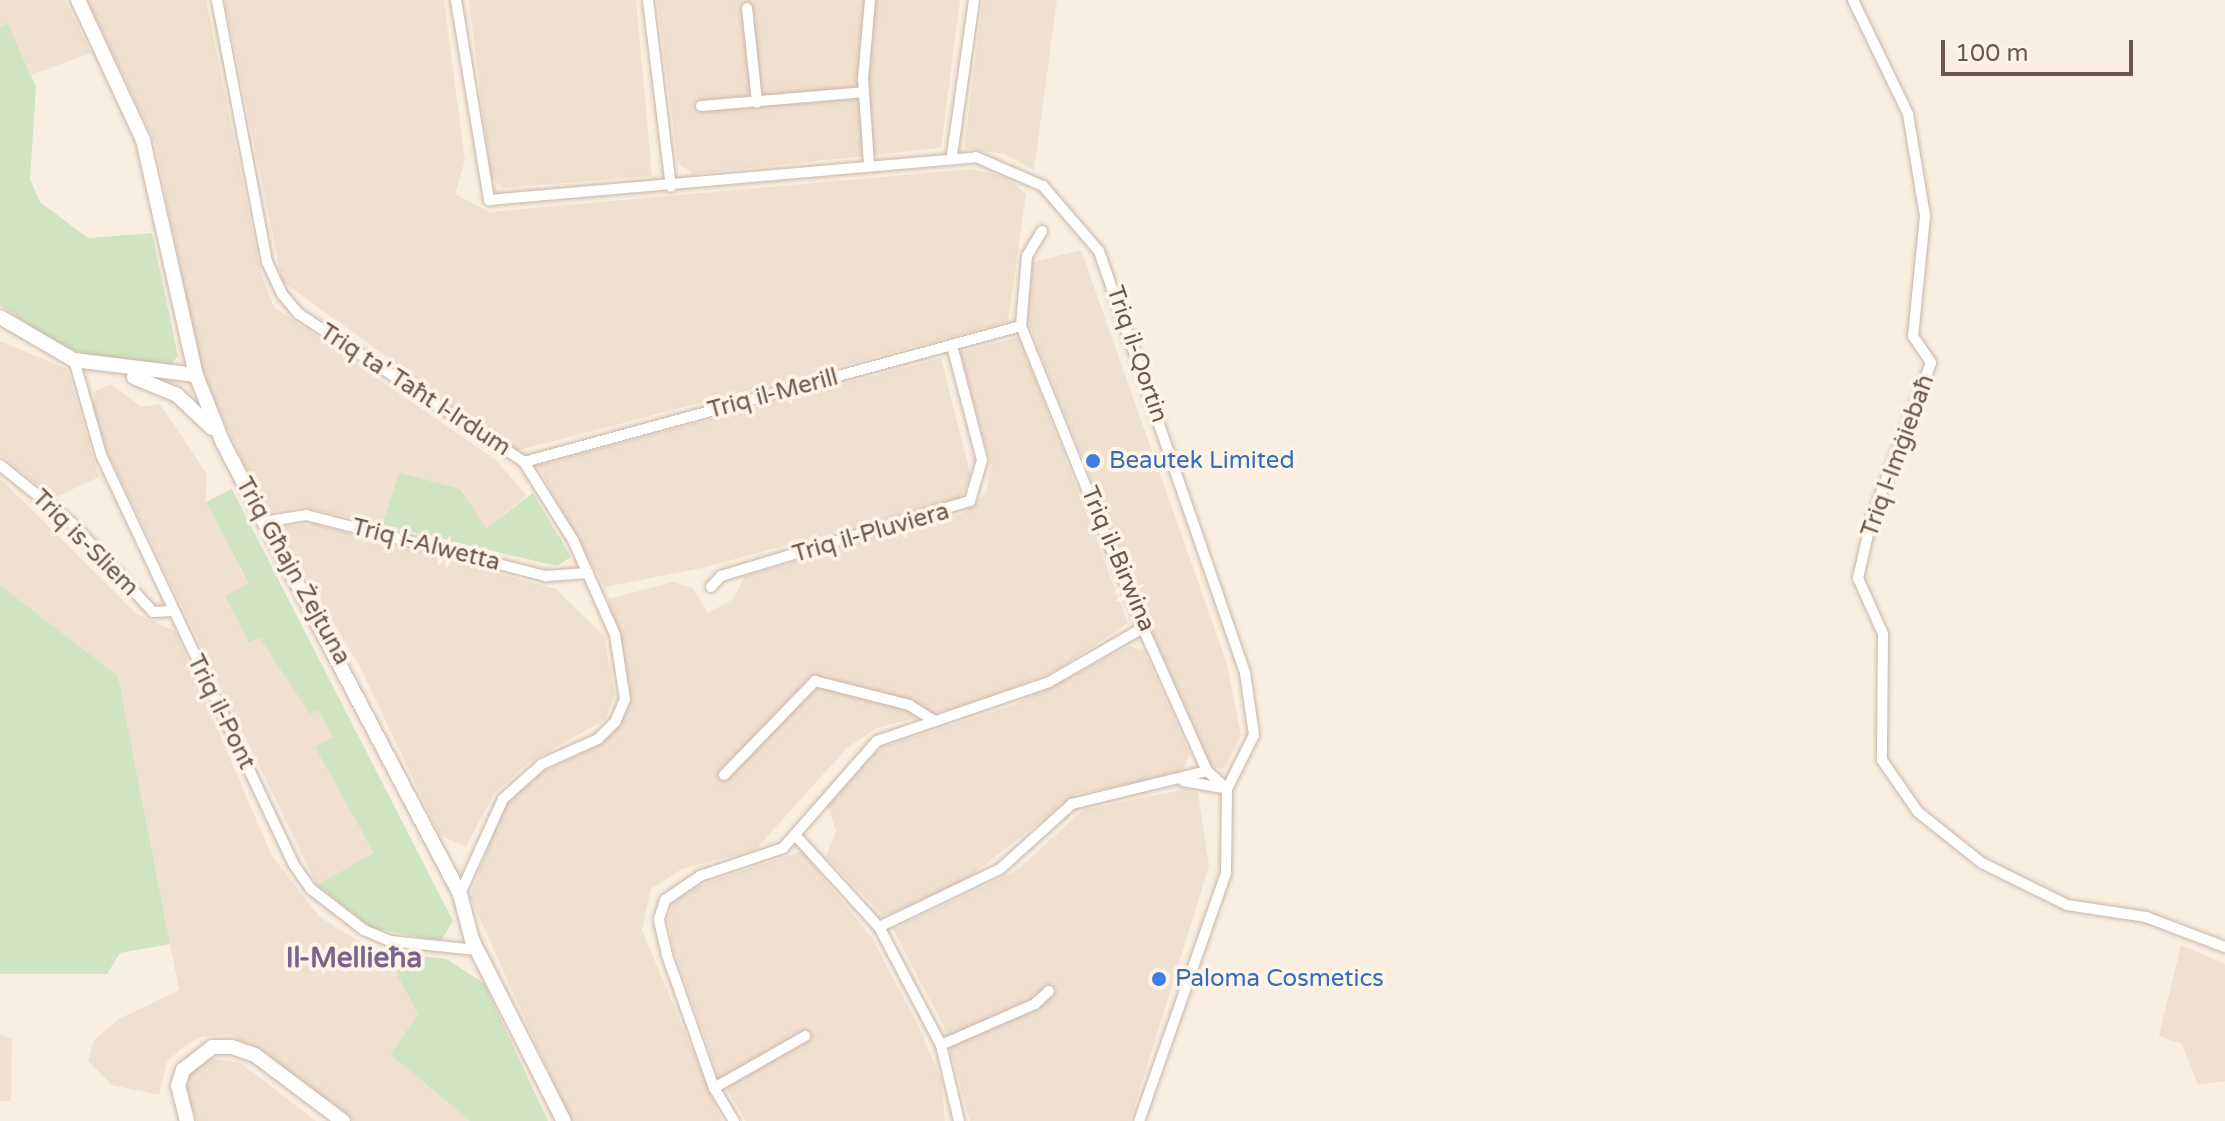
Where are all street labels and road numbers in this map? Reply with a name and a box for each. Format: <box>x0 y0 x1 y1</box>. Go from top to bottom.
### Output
street label: Triq il-Qortin <box>1100 282 1174 426</box>
street label: Triq ta' Taħt l-Irdum <box>314 318 516 462</box>
street label: Triq il-Merill <box>705 363 841 425</box>
street label: Triq l-Imġiebaħ <box>1855 371 1941 541</box>
street label: Triq Għajn Żejtuna <box>230 472 356 670</box>
street label: Triq il-Birwina <box>1075 482 1161 636</box>
street label: Triq is-Sliem <box>26 484 144 602</box>
street label: Triq il-Pluviera <box>789 497 953 569</box>
street label: Triq l-Alwetta <box>349 513 503 577</box>
street label: Triq il-Pont <box>181 650 261 774</box>

